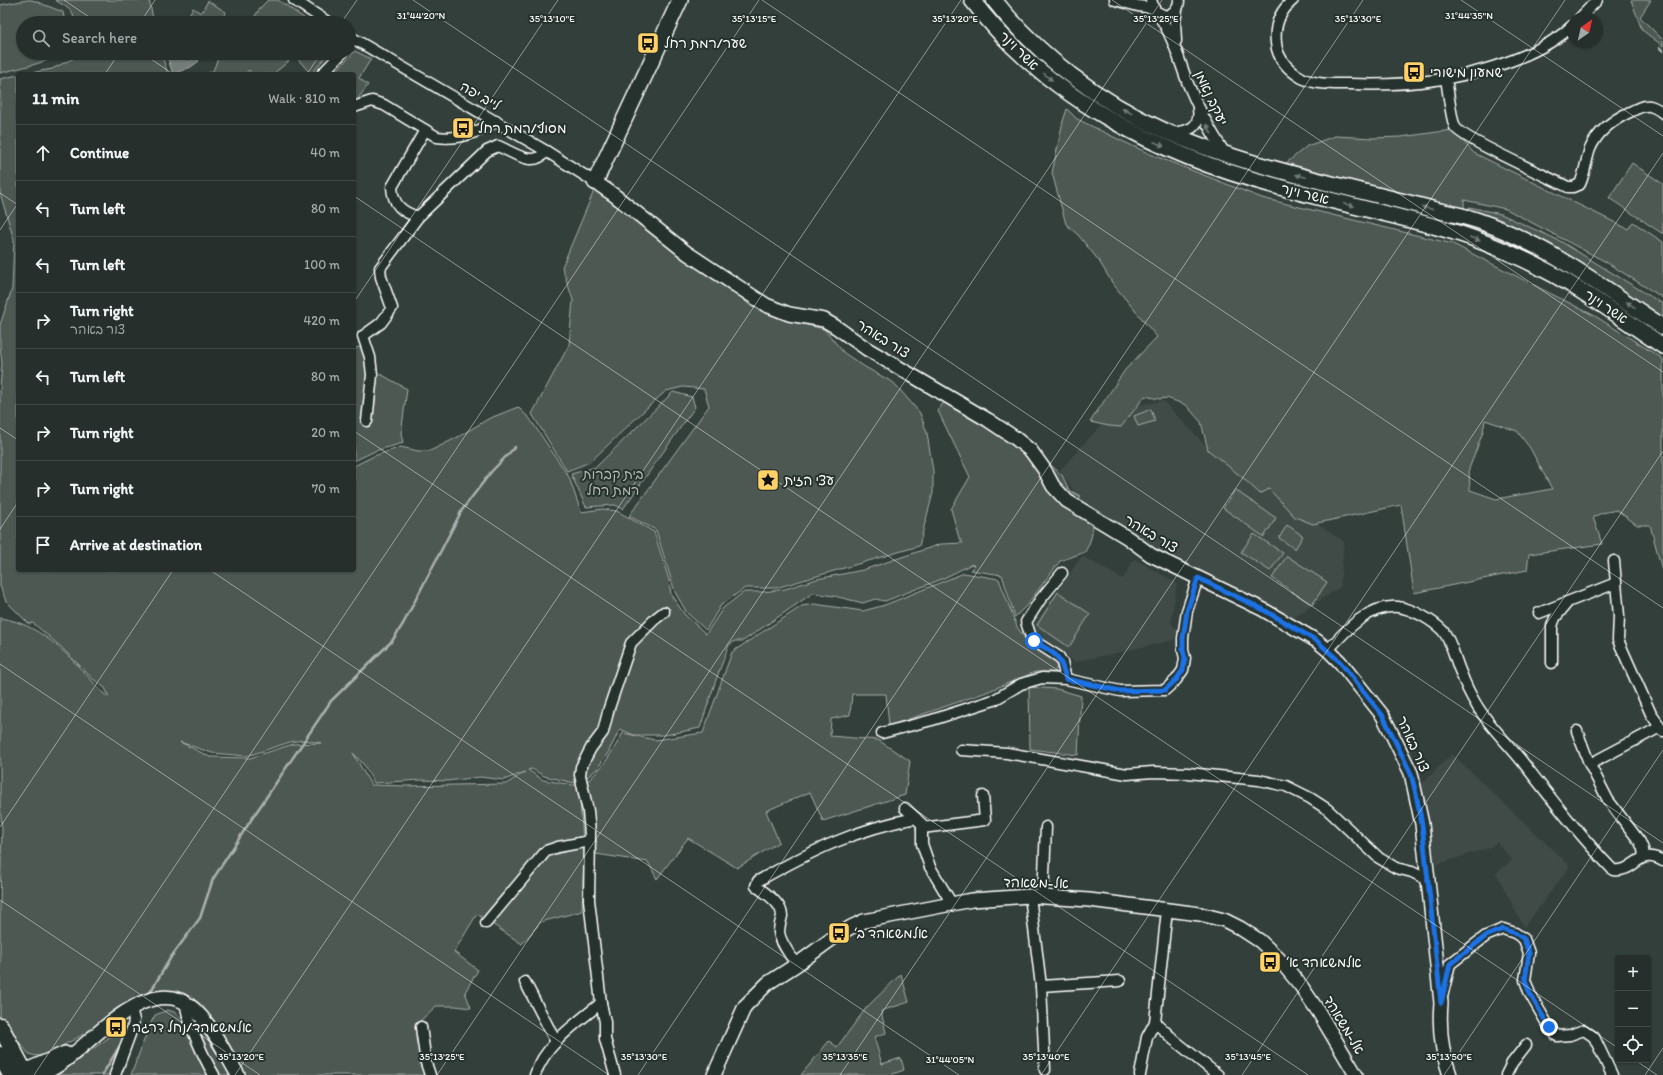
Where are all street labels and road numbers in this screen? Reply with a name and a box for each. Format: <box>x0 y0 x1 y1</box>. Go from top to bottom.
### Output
street label: אשר וינר <box>995 28 1043 74</box>
street label: יעקב נאמן <box>1191 68 1231 128</box>
street label: לייב יפה <box>457 78 504 115</box>
street label: אשר וינר <box>1279 180 1331 208</box>
street label: אשר וינר <box>1581 286 1631 328</box>
street label: צור באהר <box>853 316 913 362</box>
street label: צור באהר <box>1121 511 1181 557</box>
street label: צור באהר <box>1393 713 1433 775</box>
street label: אל-משאהד <box>1003 874 1069 892</box>
street label: אל-משאהד <box>1320 993 1368 1058</box>

